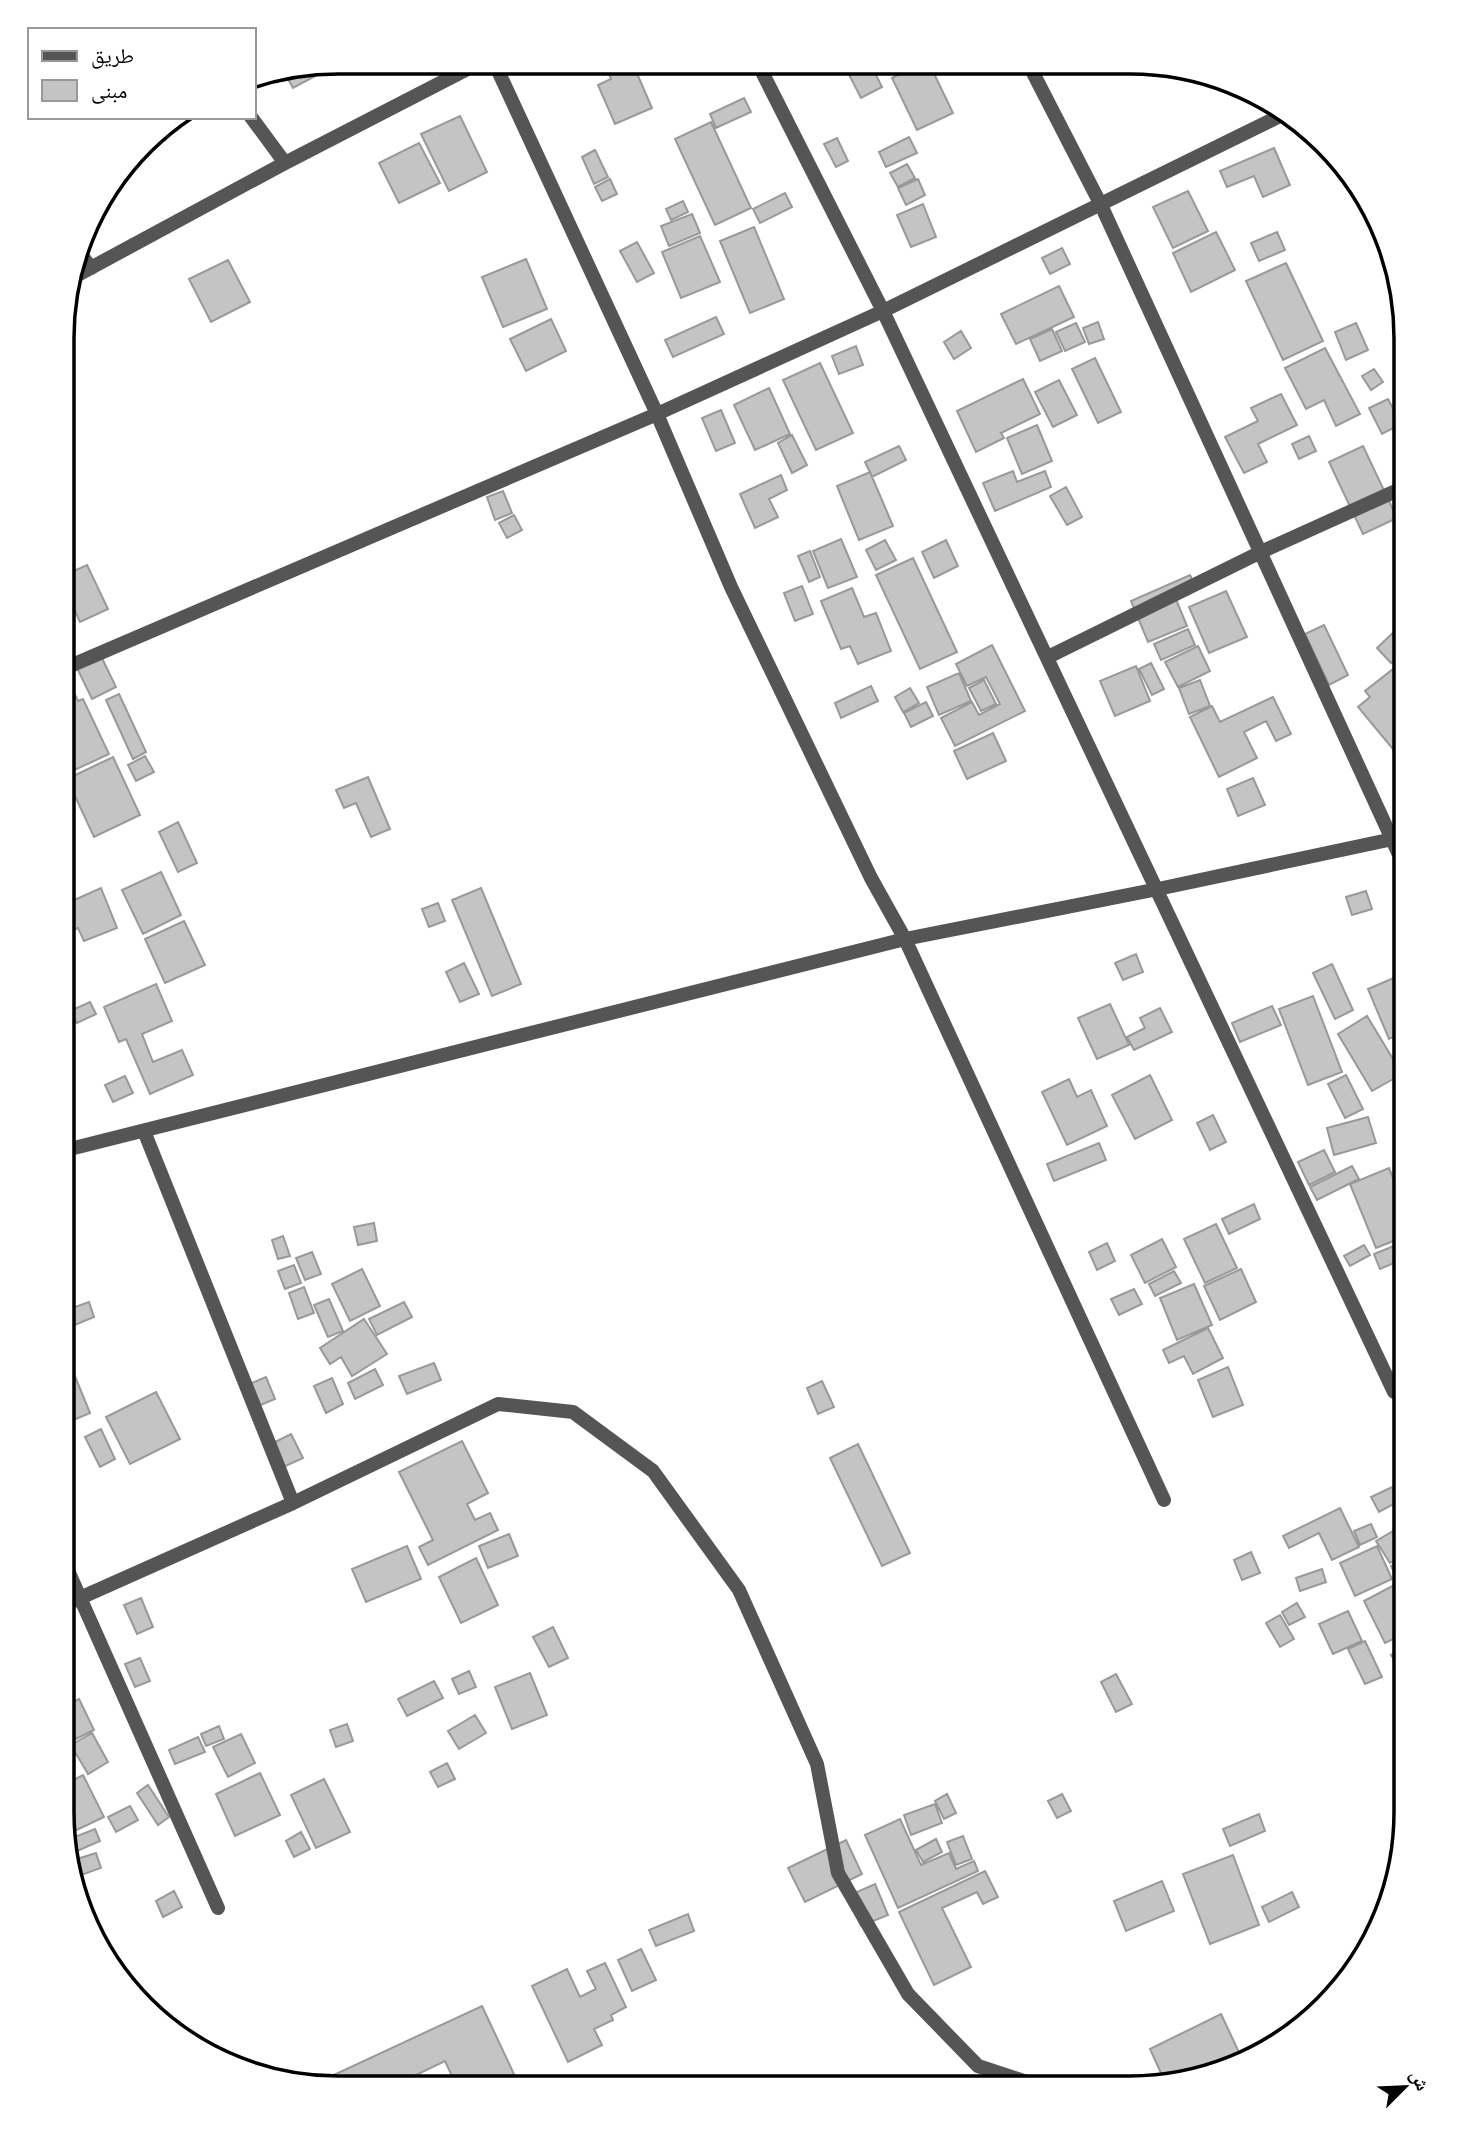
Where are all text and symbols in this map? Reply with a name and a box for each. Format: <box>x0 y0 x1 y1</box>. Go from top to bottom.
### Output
legend <box>28 28 256 119</box>
text: طريق <box>91 43 134 69</box>
text: مبنى <box>91 78 127 104</box>
north arrow <box>1370 2052 1440 2122</box>
text: ش <box>1405 2066 1435 2095</box>

